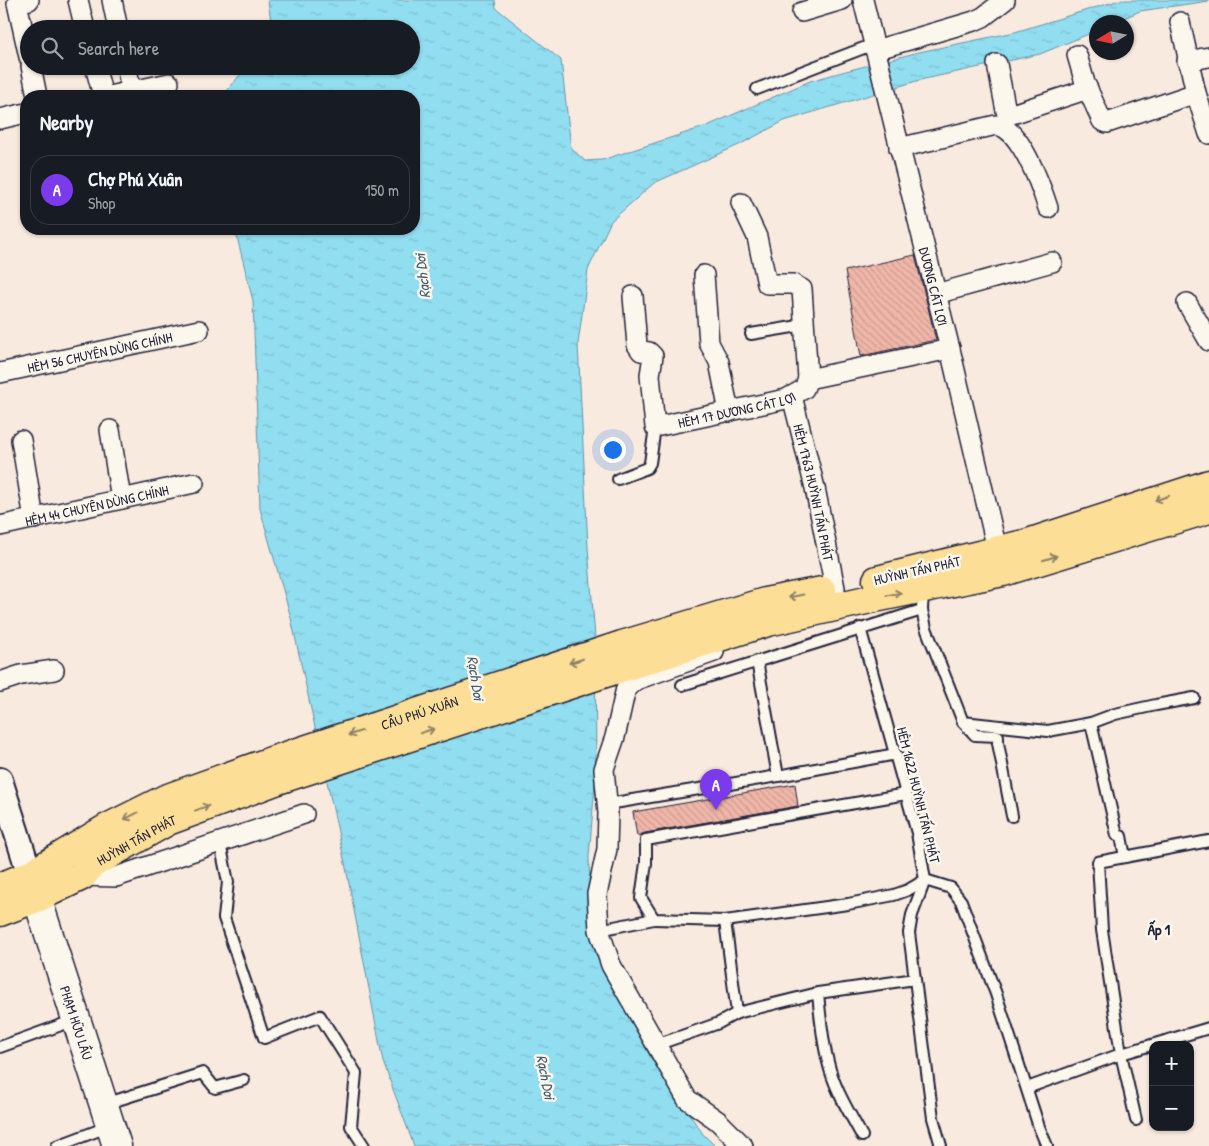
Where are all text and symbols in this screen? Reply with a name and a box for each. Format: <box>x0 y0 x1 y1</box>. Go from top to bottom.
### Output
north arrow <box>1089 15 1134 60</box>
search box <box>20 20 420 75</box>
icon: search <box>38 34 66 62</box>
text: Search here <box>78 35 159 61</box>
text: Nearby <box>40 108 93 137</box>
text: Chợ Phú Xuân <box>88 166 183 192</box>
text: A <box>53 179 61 201</box>
text: 150 m <box>365 179 399 201</box>
text: Shop <box>88 192 115 214</box>
street label: DƯƠNG CÁT LỢI <box>915 245 953 327</box>
water label: Rạch Dơi <box>409 251 435 300</box>
street label: HẺM 56 CHUYÊN DÙNG CHÍNH <box>26 327 174 376</box>
street label: HẺM 17 DƯƠNG CÁT LỢI <box>676 386 799 431</box>
street label: HẺM 1763 HUỲNH TẤN PHÁT <box>790 422 839 563</box>
your location <box>600 437 626 463</box>
street label: HẺM 44 CHUYÊN DÙNG CHÍNH <box>23 479 171 530</box>
one-way arrow <box>1155 494 1171 504</box>
street label: HUỲNH TẤN PHÁT <box>872 551 963 589</box>
one-way arrow <box>1041 552 1057 562</box>
one-way arrow <box>885 589 901 599</box>
one-way arrow <box>788 592 804 601</box>
water label: Rạch Dơi <box>462 654 490 703</box>
one-way arrow <box>568 656 584 666</box>
street label: CẦU PHÚ XUÂN <box>378 690 460 734</box>
street label: HẺM 1622 HUỲNH TẤN PHÁT <box>893 725 945 865</box>
one-way arrow <box>419 726 435 736</box>
one-way arrow <box>347 729 363 738</box>
pin: A <box>700 769 732 810</box>
one-way arrow <box>194 803 209 812</box>
street label: HUỲNH TẤN PHÁT <box>93 809 179 869</box>
one-way arrow <box>124 812 139 821</box>
district label: Ấp 1 <box>1148 919 1171 941</box>
street label: PHẠM HỮU LẦU <box>56 983 98 1062</box>
map controls <box>1149 1041 1194 1131</box>
button: + <box>1149 1041 1194 1086</box>
water label: Rạch Dơi <box>531 1053 561 1103</box>
button: − <box>1149 1086 1194 1131</box>

